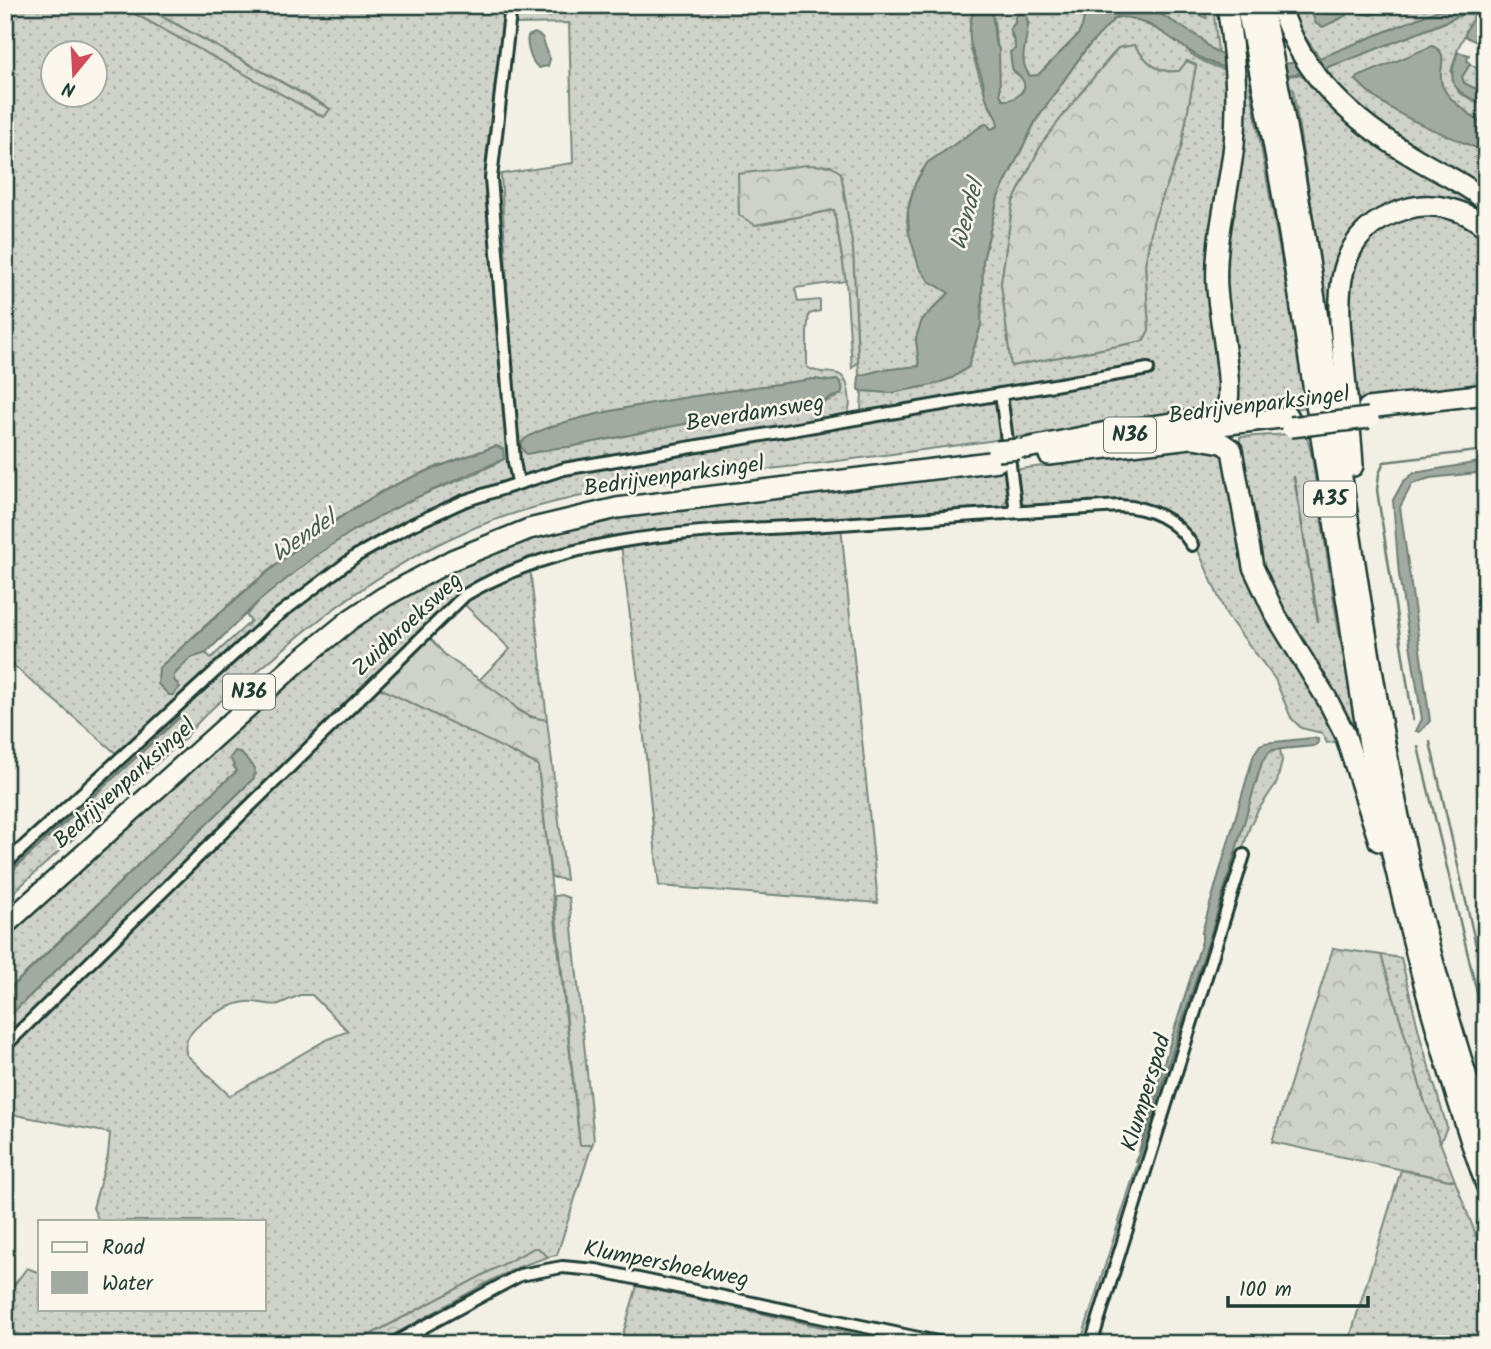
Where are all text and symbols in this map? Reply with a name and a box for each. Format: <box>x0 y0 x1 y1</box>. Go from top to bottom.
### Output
north arrow <box>38 38 108 108</box>
text: N <box>59 72 80 104</box>
water label: Wendel <box>940 172 997 254</box>
street label: Bedrijvenparksingel <box>1166 377 1352 435</box>
street label: Beverdamsweg <box>683 385 827 443</box>
road number: N36 <box>1104 418 1156 452</box>
street label: Bedrijvenparksingel <box>581 446 767 508</box>
road number: A35 <box>1304 482 1356 516</box>
water label: Wendel <box>264 499 348 573</box>
street label: Zuidbroeksweg <box>345 564 471 686</box>
road number: N36 <box>223 674 275 710</box>
street label: Bedrijvenparksingel <box>45 709 205 858</box>
street label: Klumperspad <box>1112 1030 1182 1156</box>
legend <box>38 1220 266 1310</box>
street label: Klumpershoekweg <box>580 1231 752 1299</box>
text: Road <box>102 1232 145 1265</box>
scale bar <box>1228 1265 1368 1309</box>
text: Water <box>102 1268 154 1301</box>
text: 100 m <box>1239 1274 1292 1307</box>

